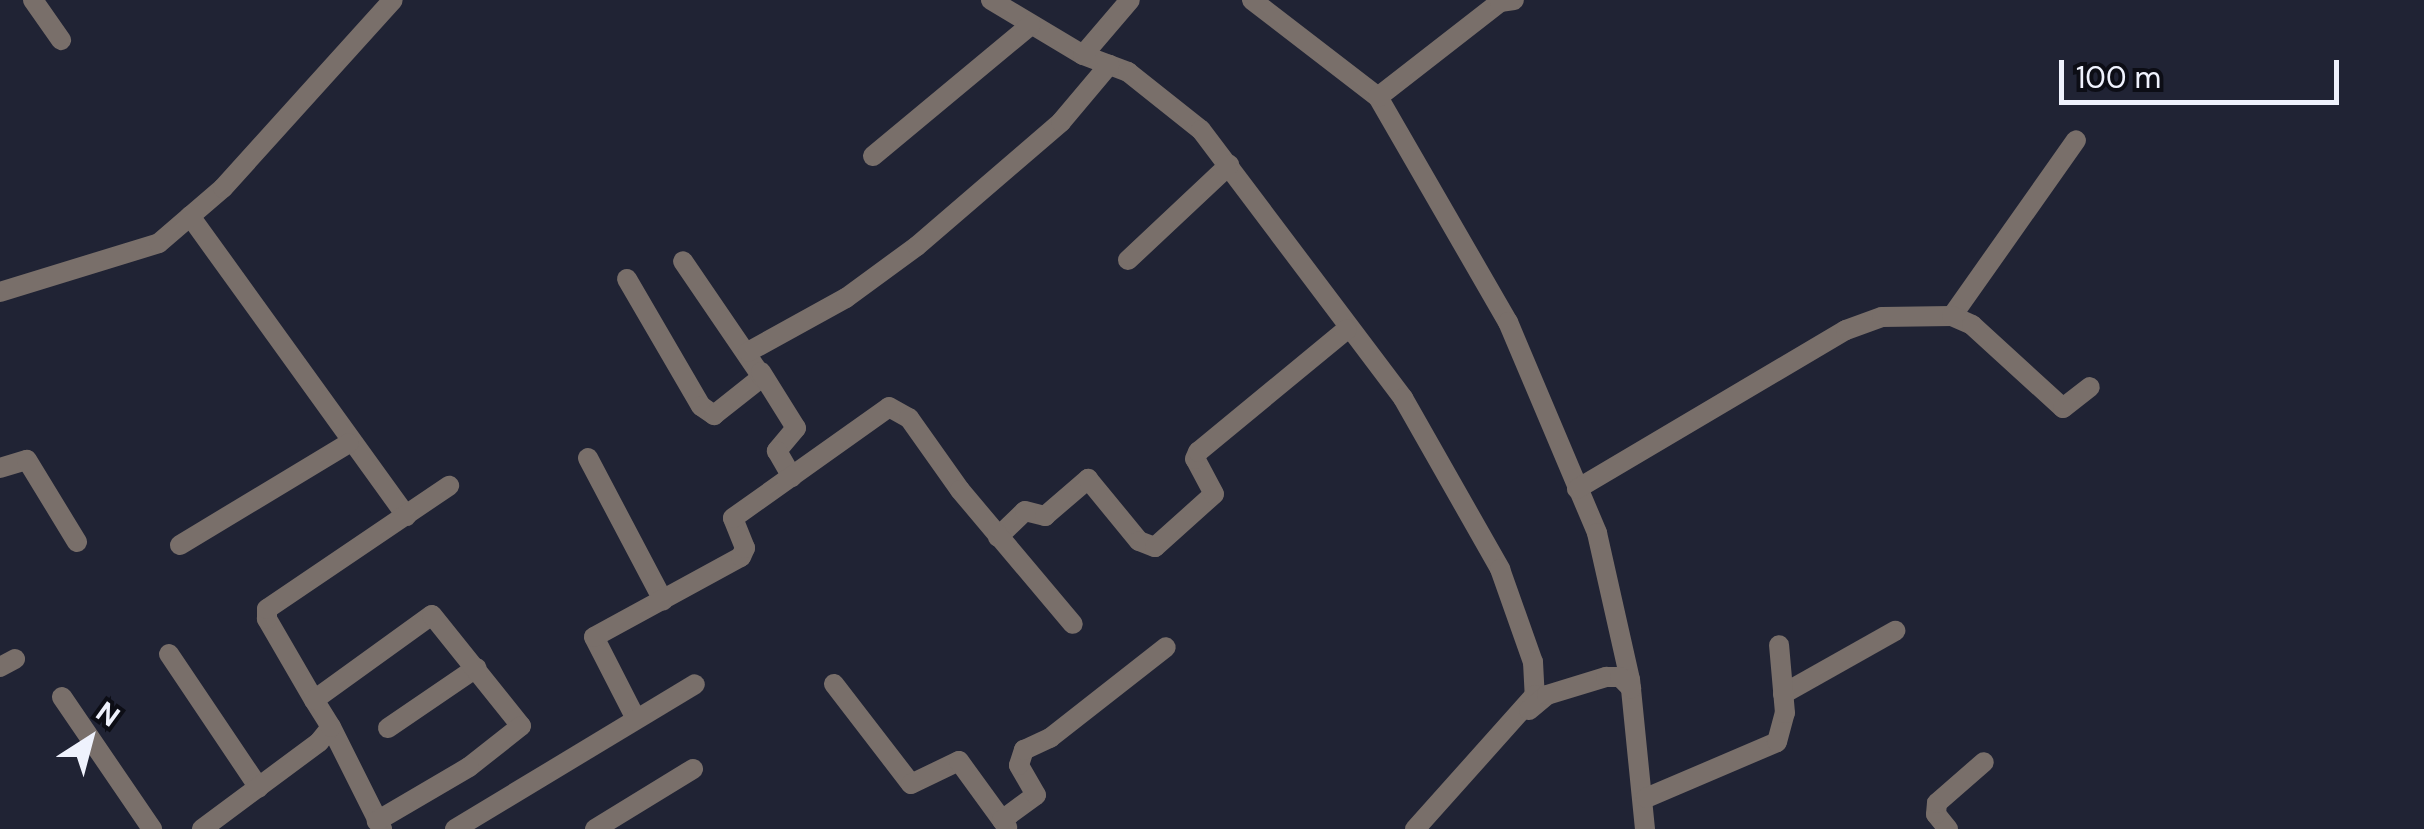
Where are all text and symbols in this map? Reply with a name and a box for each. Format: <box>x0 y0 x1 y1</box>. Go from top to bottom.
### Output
scale bar <box>2064 40 2344 102</box>
text: 100 m <box>2076 58 2161 97</box>
north arrow <box>40 689 140 789</box>
text: N <box>89 693 127 735</box>

